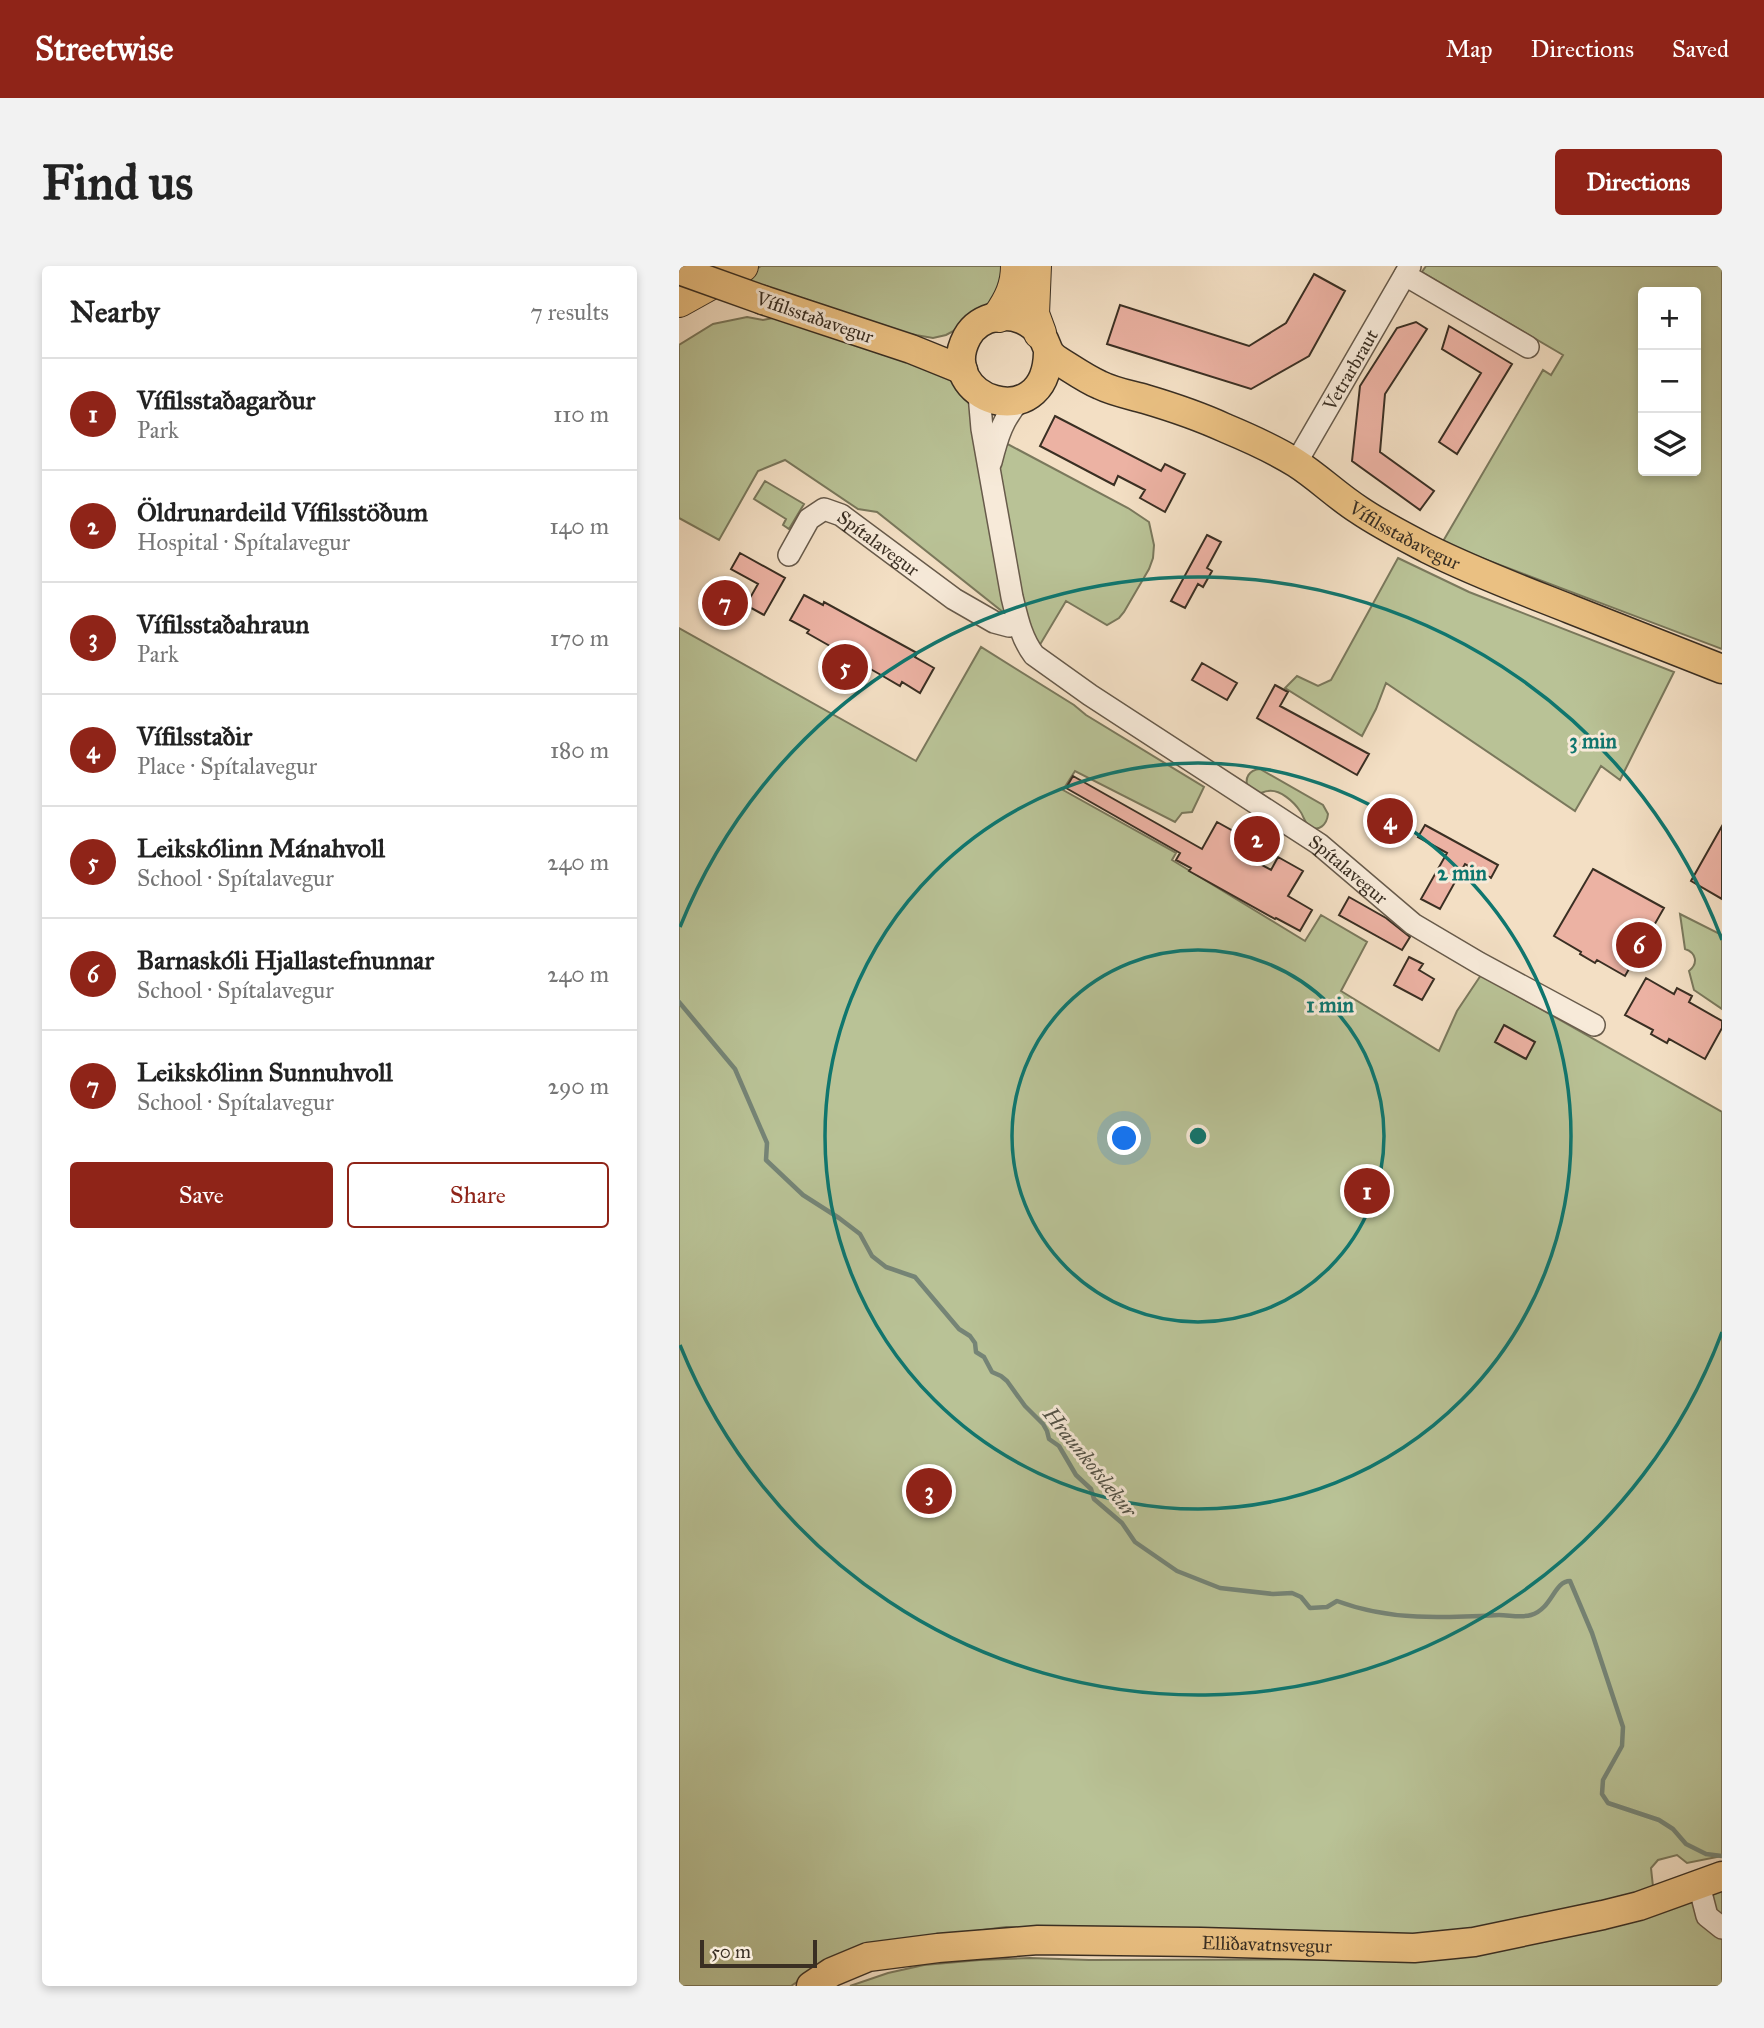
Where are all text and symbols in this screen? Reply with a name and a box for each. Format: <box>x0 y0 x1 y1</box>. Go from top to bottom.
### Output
text: Streetwise <box>35 29 173 69</box>
text: Map <box>1446 34 1493 64</box>
text: Directions <box>1531 34 1634 64</box>
text: Saved <box>1672 34 1729 64</box>
button: Directions <box>1555 149 1722 215</box>
text: Find us <box>42 153 193 212</box>
street label: Vífilsstaðavegur <box>752 286 877 350</box>
map controls <box>1638 287 1701 476</box>
button: + <box>1638 287 1701 350</box>
text: Nearby <box>70 294 160 330</box>
text: 7 results <box>530 298 609 326</box>
street label: Vetrarbraut <box>1318 325 1383 415</box>
button: − <box>1638 350 1701 413</box>
text: Vífilsstaðagarður <box>137 384 315 416</box>
text: 1 <box>88 400 98 428</box>
text: 110 m <box>553 400 609 428</box>
button: layers <box>1638 413 1701 476</box>
text: Park <box>137 416 179 444</box>
street label: Vífilsstaðavegur <box>1344 495 1465 575</box>
text: Öldrunardeild Vífilsstöðum <box>137 496 428 528</box>
street label: Spítalavegur <box>833 505 925 582</box>
text: 2 <box>87 512 99 540</box>
text: 140 m <box>549 512 609 540</box>
text: Hospital · Spítalavegur <box>137 528 350 556</box>
pin: 7 <box>702 577 748 629</box>
text: Vífilsstaðahraun <box>137 608 309 640</box>
text: 3 <box>88 624 98 652</box>
text: 170 m <box>550 624 609 652</box>
text: Park <box>137 640 179 668</box>
pin: 5 <box>822 641 868 693</box>
text: Vífilsstaðir <box>137 720 252 752</box>
text: 3 min <box>1569 728 1617 754</box>
text: 4 <box>87 736 99 764</box>
text: 180 m <box>550 736 609 764</box>
text: Place · Spítalavegur <box>137 752 317 780</box>
pin: 4 <box>1367 795 1413 847</box>
pin: 2 <box>1234 813 1280 865</box>
street label: Spítalavegur <box>1304 830 1393 910</box>
text: Leikskólinn Mánahvoll <box>137 832 385 864</box>
text: 5 <box>88 848 98 876</box>
text: 240 m <box>547 848 609 876</box>
text: 2 min <box>1437 860 1487 886</box>
text: School · Spítalavegur <box>137 864 334 892</box>
pin: 6 <box>1616 919 1662 971</box>
text: Barnaskóli Hjallastefnunnar <box>137 944 434 976</box>
text: 6 <box>87 960 99 988</box>
text: 240 m <box>547 960 609 988</box>
text: School · Spítalavegur <box>137 976 334 1004</box>
text: 1 min <box>1306 992 1354 1018</box>
text: Leikskólinn Sunnuhvoll <box>137 1056 393 1088</box>
text: 7 <box>87 1072 99 1100</box>
text: 290 m <box>548 1072 609 1100</box>
text: School · Spítalavegur <box>137 1088 334 1116</box>
your location <box>1107 1121 1141 1155</box>
centre of rings <box>1186 1124 1210 1148</box>
button: Save <box>70 1162 333 1228</box>
button: Share <box>347 1162 609 1228</box>
pin: 1 <box>1344 1165 1390 1217</box>
water label: Hraunkotslækur <box>1037 1401 1143 1523</box>
pin: 3 <box>906 1465 952 1517</box>
street label: Elliðavatnsvegur <box>1201 1931 1333 1958</box>
scale bar <box>700 1937 817 1969</box>
text: 50 m <box>711 1940 751 1963</box>

